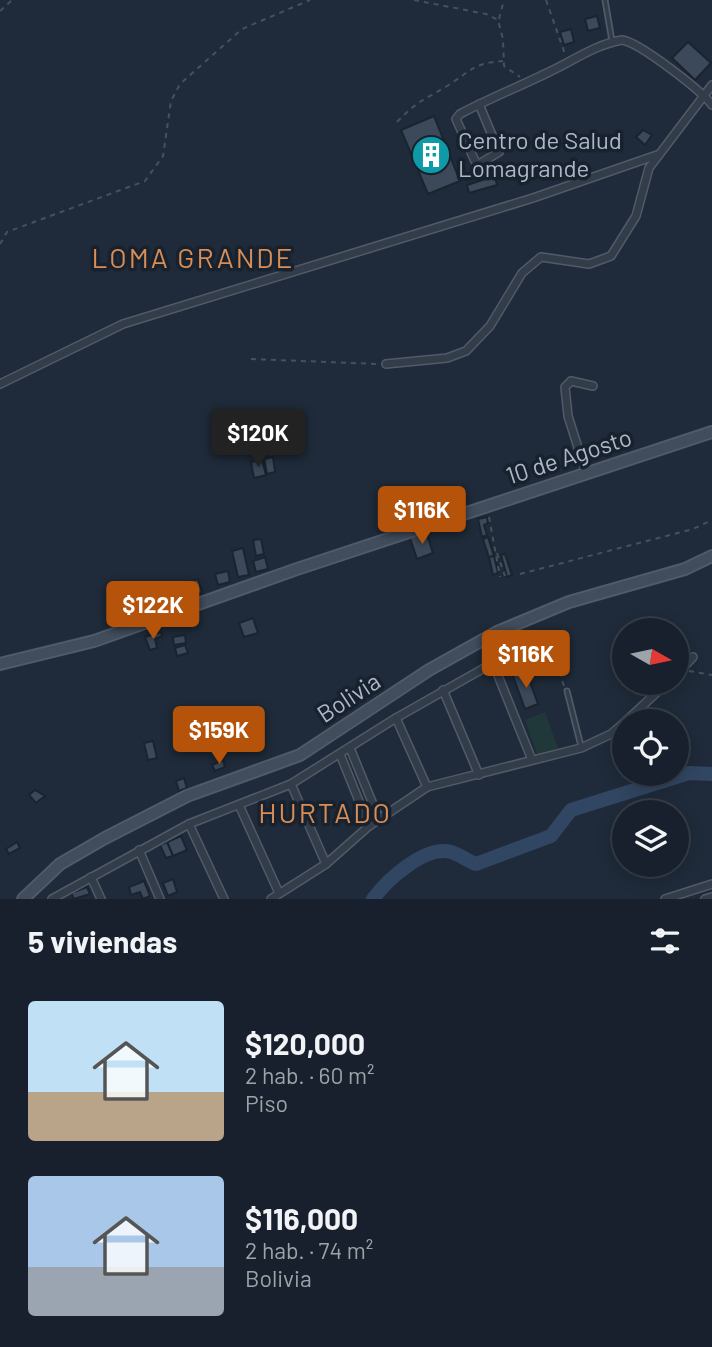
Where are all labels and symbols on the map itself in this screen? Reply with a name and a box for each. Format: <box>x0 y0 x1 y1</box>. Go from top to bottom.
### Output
place label: Centro de Salud Lomagrande <box>458 125 622 182</box>
building icon: Centro de Salud Lomagrande <box>410 134 452 176</box>
district label: LOMA GRANDE <box>92 240 294 274</box>
pin: $120K <box>209 410 307 469</box>
street label: 10 de Agosto <box>502 422 635 490</box>
pin: $116K <box>373 486 471 546</box>
pin: $122K <box>104 582 202 641</box>
north arrow <box>612 618 690 695</box>
pin: $116K <box>477 630 575 690</box>
street label: Bolivia <box>311 666 385 728</box>
pin: $159K <box>170 706 268 766</box>
district label: HURTADO <box>258 795 392 829</box>

